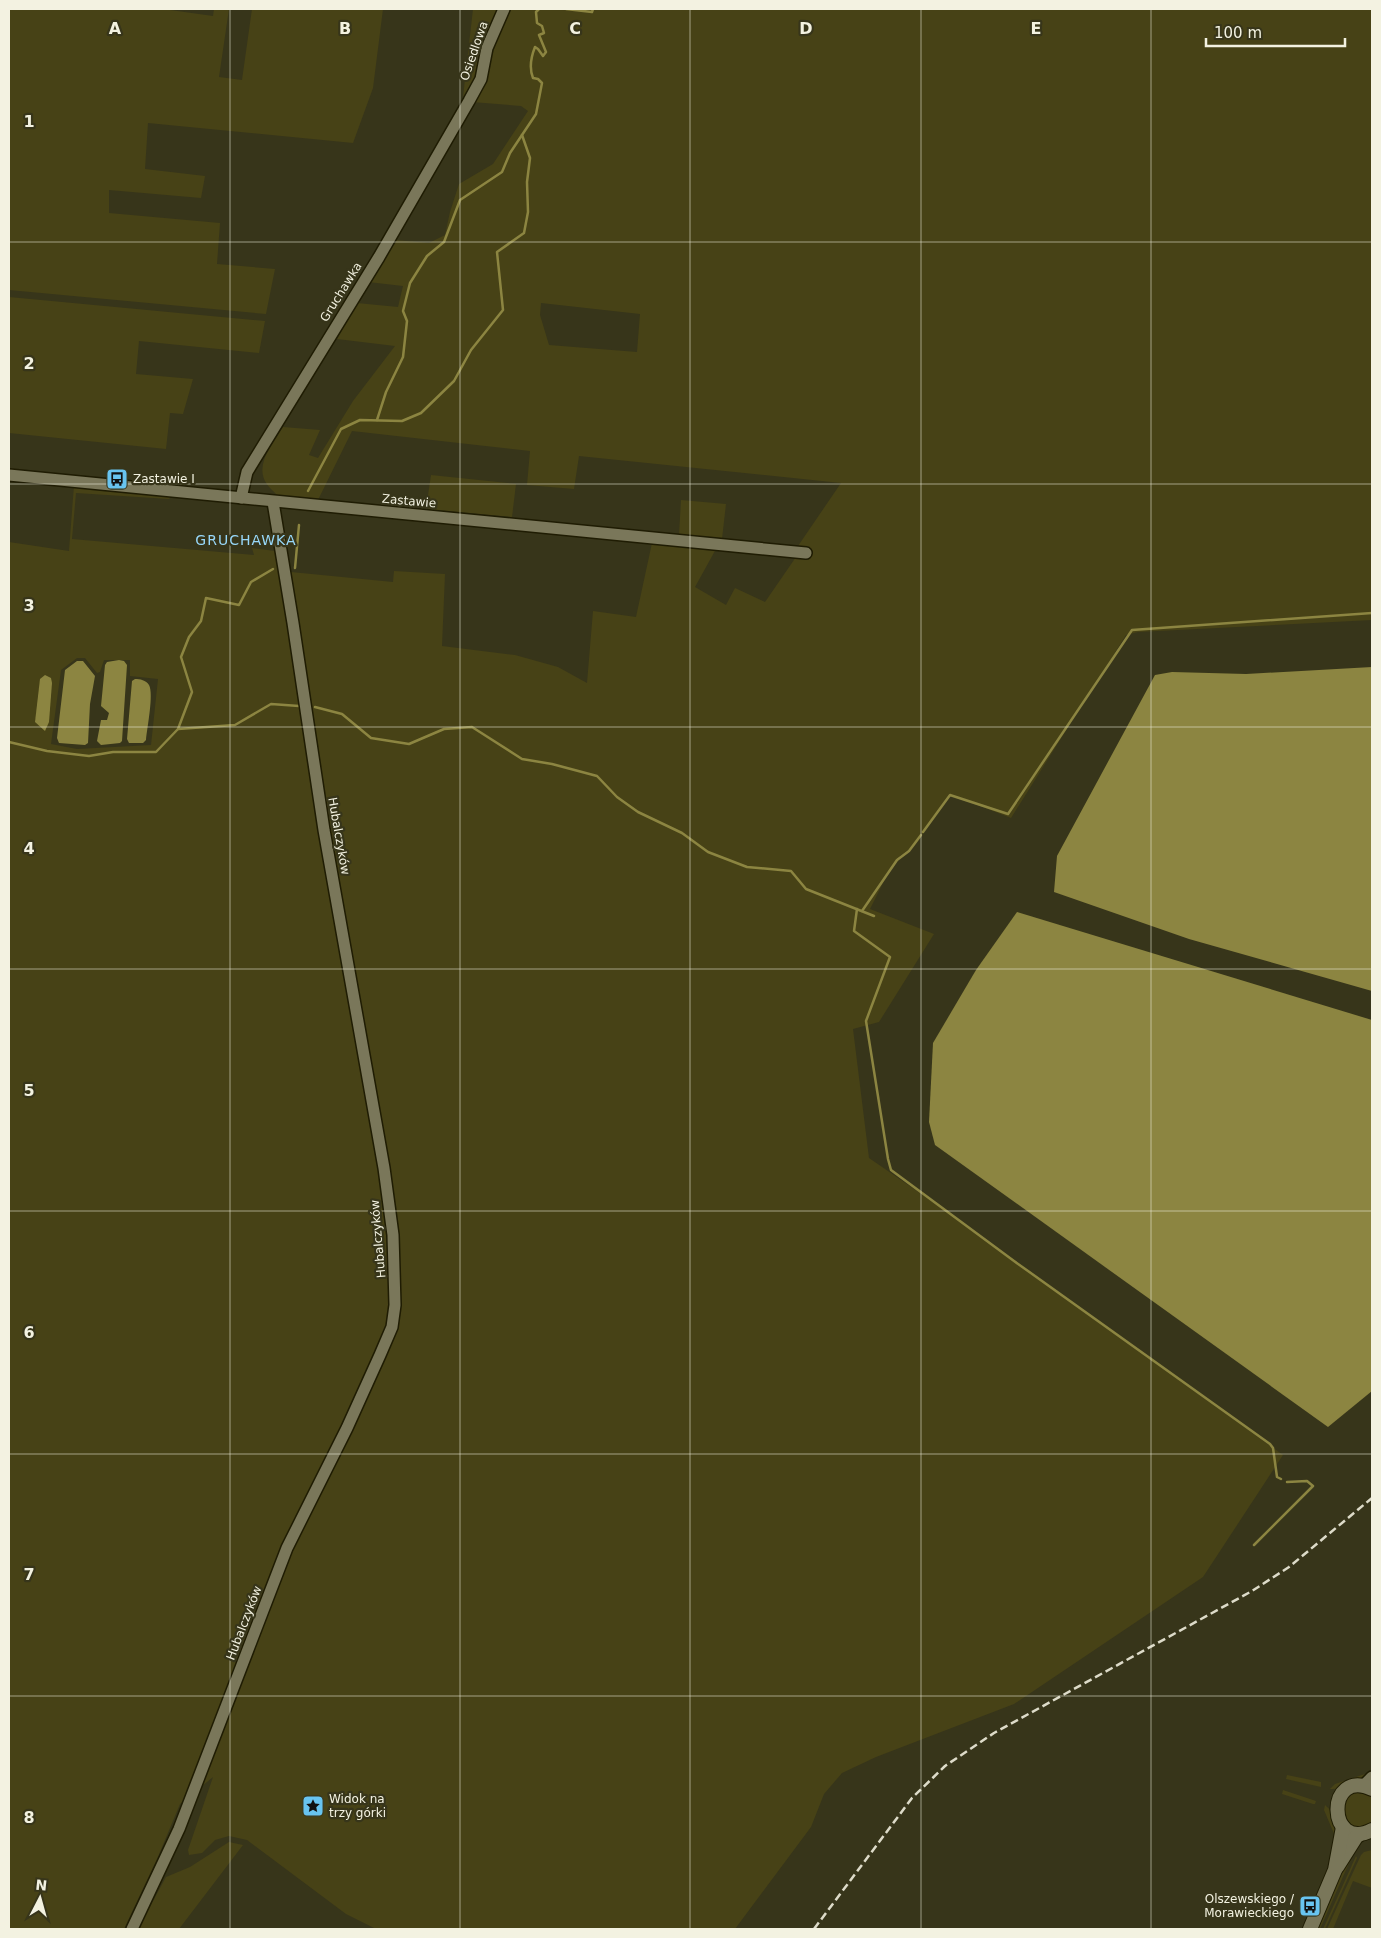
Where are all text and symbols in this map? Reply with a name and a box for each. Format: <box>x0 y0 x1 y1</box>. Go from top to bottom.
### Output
scale bar <box>1206 15 1345 47</box>
text: A <box>109 19 122 38</box>
text: B <box>339 19 351 38</box>
street label: Osiedlowa <box>457 19 491 83</box>
text: C <box>569 19 581 38</box>
text: D <box>799 19 813 38</box>
text: E <box>1031 19 1041 38</box>
text: 100 m <box>1214 24 1262 42</box>
text: 1 <box>23 112 35 131</box>
street label: Gruchawka <box>317 260 365 324</box>
text: 2 <box>23 354 35 373</box>
bus stop icon: Zastawie I <box>105 467 129 491</box>
place label: Zastawie I <box>133 472 195 486</box>
street label: Zastawie <box>381 492 437 510</box>
district label: GRUCHAWKA <box>195 532 297 548</box>
text: 3 <box>23 596 35 615</box>
street label: Hubalczyków <box>325 796 353 876</box>
text: 4 <box>23 839 35 858</box>
text: 5 <box>23 1081 35 1100</box>
street label: Hubalczyków <box>368 1199 388 1279</box>
text: 6 <box>23 1323 35 1342</box>
text: 7 <box>23 1565 35 1584</box>
street label: Hubalczyków <box>223 1584 265 1662</box>
place label: Widok na trzy górki <box>329 1792 386 1820</box>
place icon: Widok na trzy górki <box>301 1794 325 1818</box>
text: 8 <box>23 1808 35 1827</box>
north arrow <box>15 1873 65 1923</box>
text: N <box>35 1877 48 1894</box>
place label: Olszewskiego / Morawieckiego <box>1204 1892 1295 1920</box>
bus stop icon: Olszewskiego / Morawieckiego <box>1298 1894 1322 1918</box>

